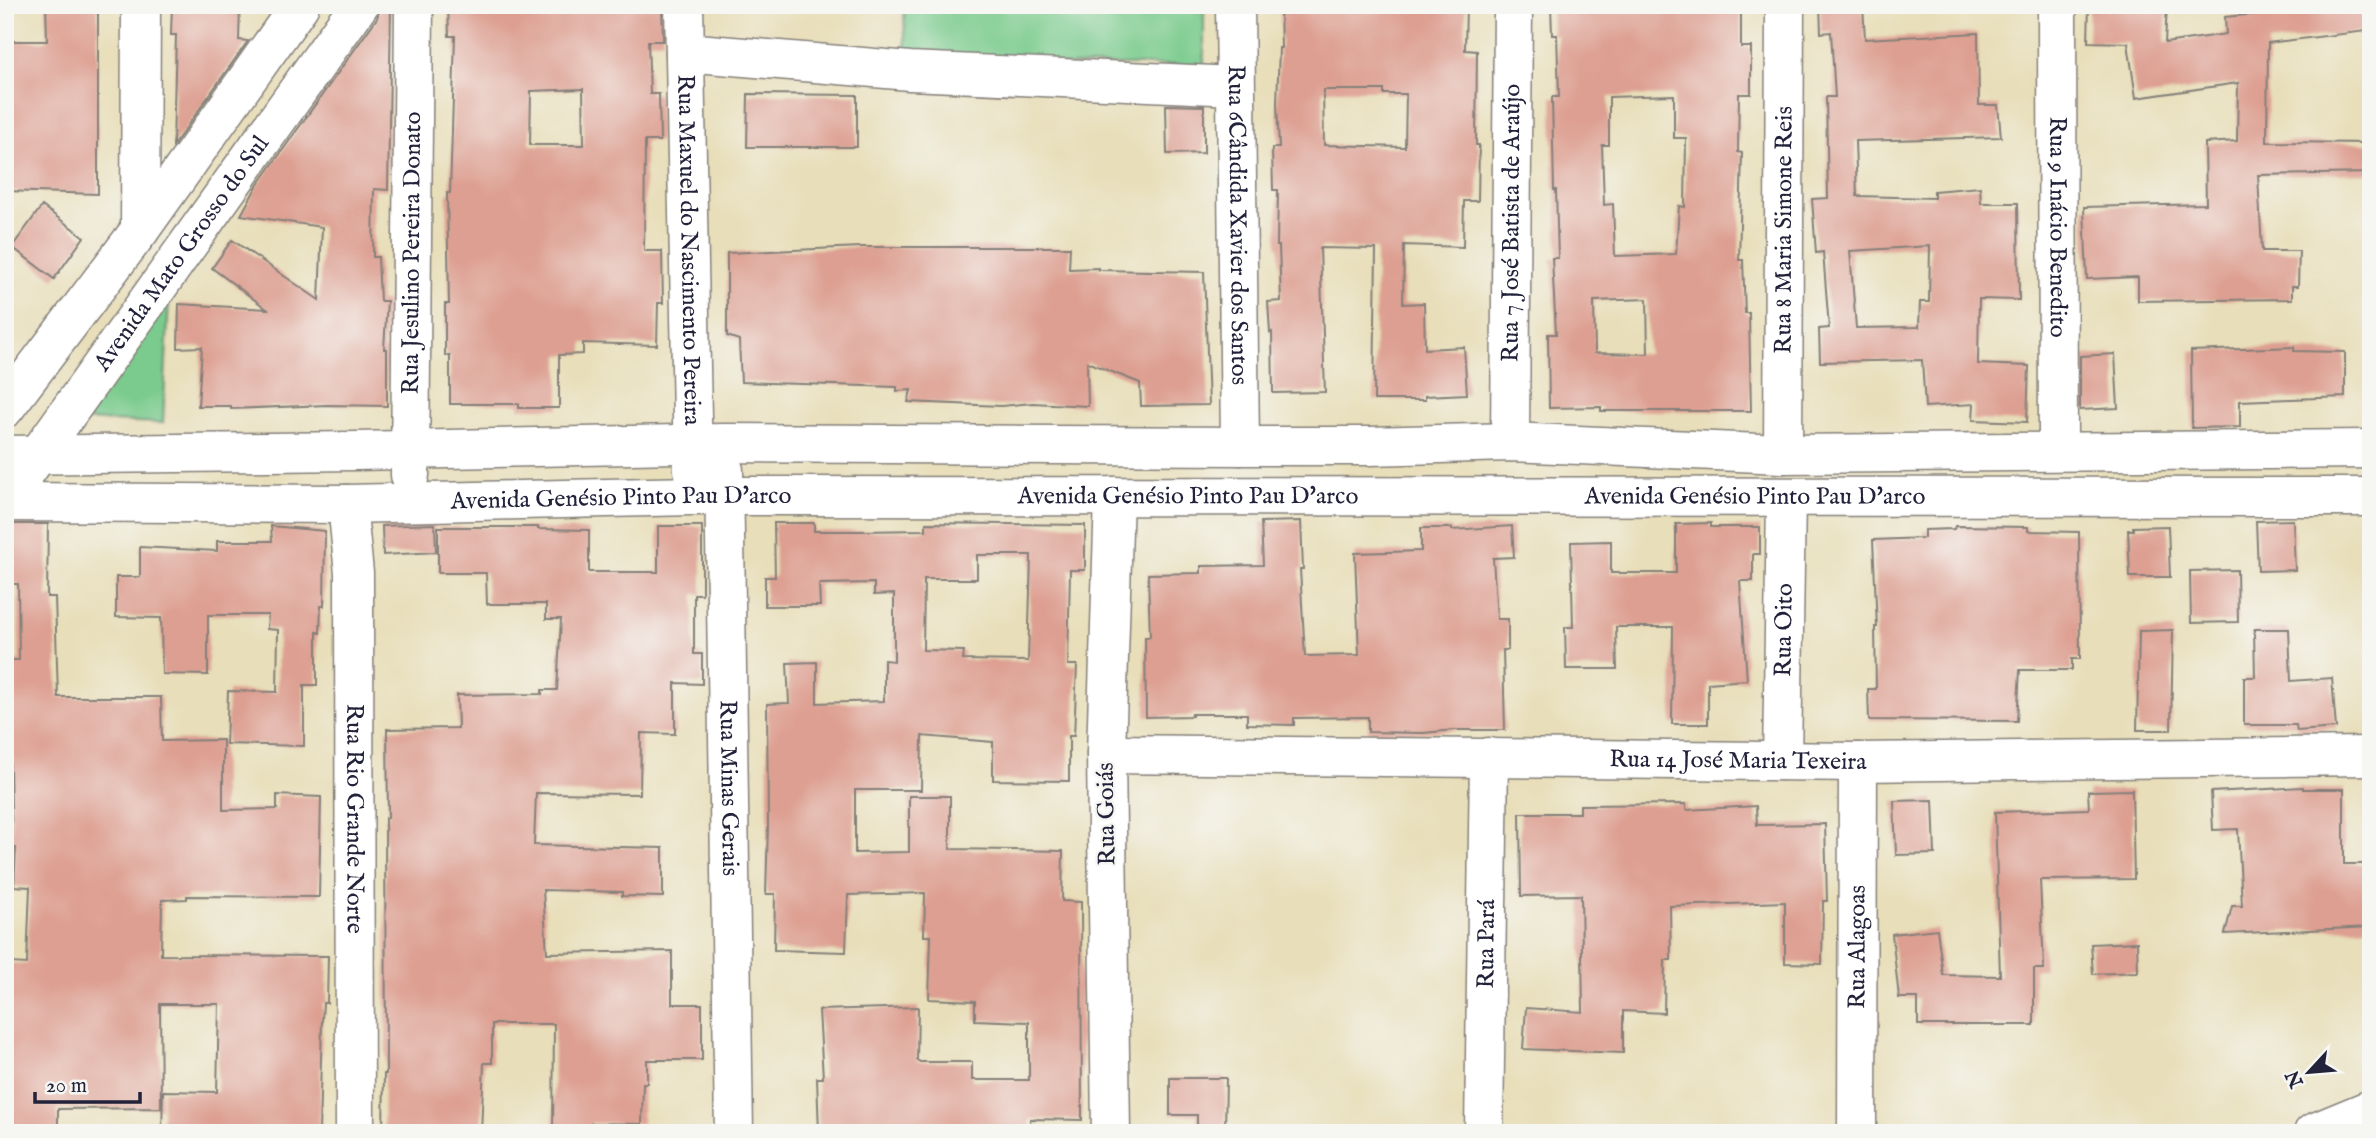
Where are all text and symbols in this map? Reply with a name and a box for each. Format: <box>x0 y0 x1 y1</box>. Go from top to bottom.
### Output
street label: Rua 6Cândida Xavier dos Santos <box>1220 65 1255 385</box>
street label: Rua Maxuel do Nascimento Pereira <box>670 74 708 427</box>
street label: Rua 7 José Batista de Araújo <box>1495 84 1528 362</box>
street label: Rua 8 Maria Simone Reis <box>1768 106 1800 354</box>
street label: Rua Jesulino Pereira Donato <box>395 111 429 395</box>
street label: Rua 9 Inácio Benedito <box>2042 116 2073 338</box>
street label: Avenida Mato Grosso do Sul <box>86 129 276 378</box>
street label: Avenida Genésio Pinto Pau D'arco <box>449 480 791 517</box>
street label: Avenida Genésio Pinto Pau D'arco <box>1016 481 1358 512</box>
street label: Avenida Genésio Pinto Pau D'arco <box>1583 481 1925 512</box>
street label: Rua Oito <box>1768 583 1800 677</box>
street label: Rua Minas Gerais <box>712 700 746 876</box>
street label: Rua Rio Grande Norte <box>339 704 370 934</box>
street label: Rua 14 José Maria Texeira <box>1609 744 1867 778</box>
street label: Rua Goiás <box>1091 762 1123 866</box>
street label: Rua Alagoas <box>1842 885 1873 1009</box>
street label: Rua Pará <box>1470 898 1503 989</box>
north arrow <box>2274 1036 2344 1106</box>
scale bar <box>35 1061 140 1105</box>
text: N <box>2281 1065 2310 1092</box>
text: 20 m <box>46 1073 87 1100</box>

